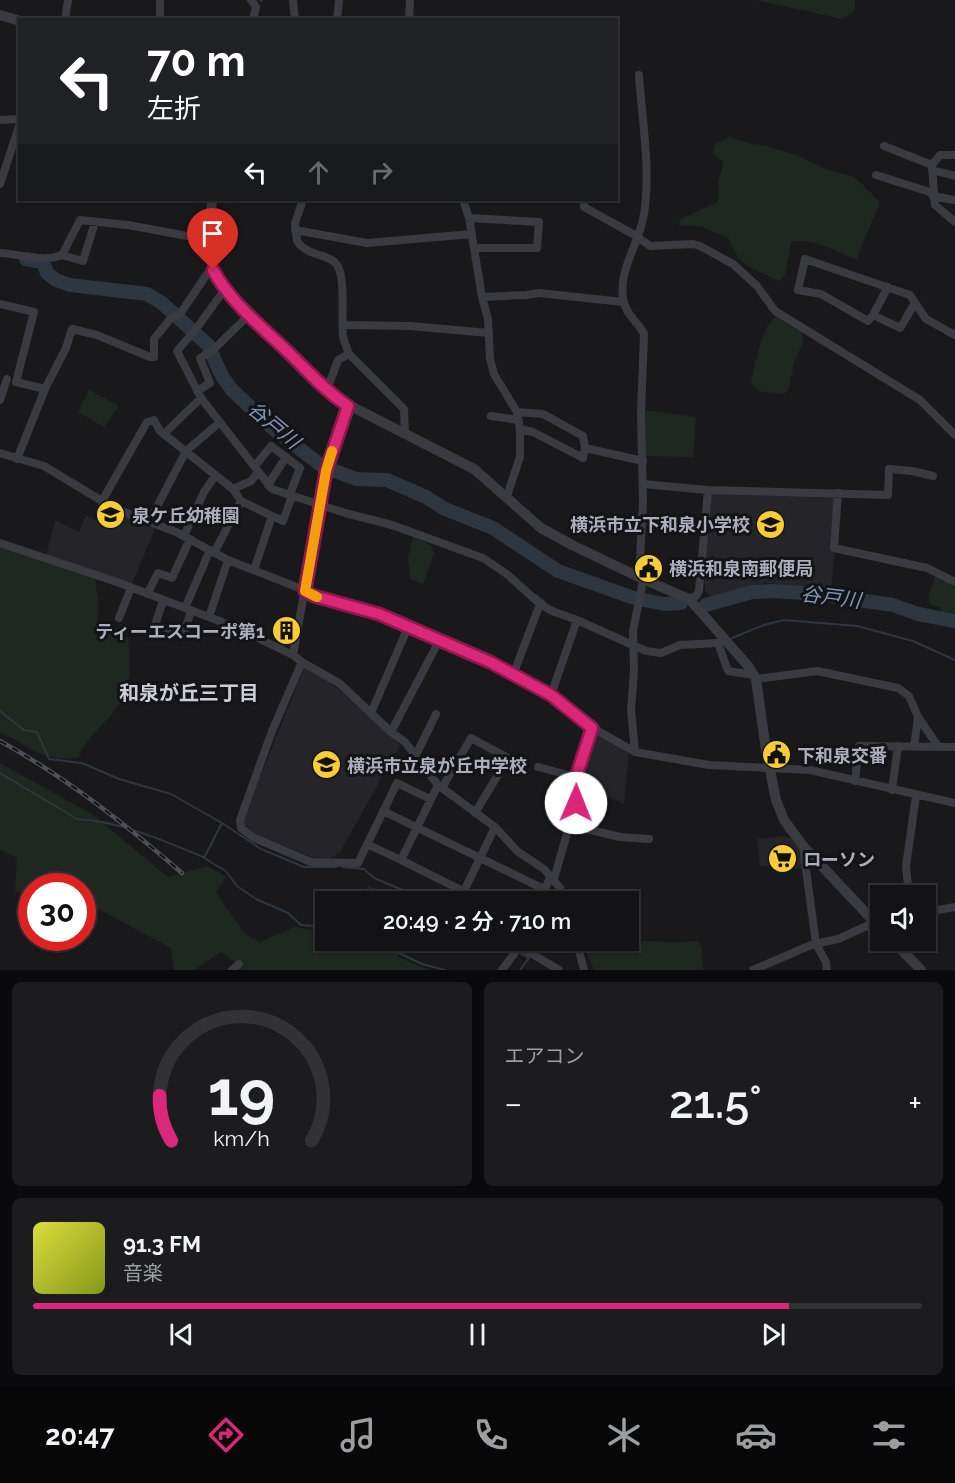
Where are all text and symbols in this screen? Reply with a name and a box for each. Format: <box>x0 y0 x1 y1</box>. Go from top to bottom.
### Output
text: 70 m <box>147 37 246 86</box>
icon: left <box>48 42 126 120</box>
text: 左折 <box>147 93 201 124</box>
icon: left <box>239 156 272 189</box>
icon: ahead <box>302 156 335 189</box>
icon: right <box>365 156 398 189</box>
pin <box>187 208 238 270</box>
icon: arrive <box>196 217 229 250</box>
water label: 谷戸川 <box>243 397 306 455</box>
school or university icon: 泉ケ丘幼稚園 <box>95 499 127 531</box>
place label: 泉ケ丘幼稚園 <box>132 505 240 526</box>
school or university icon: 横浜市立下和泉小学校 <box>755 508 787 540</box>
place label: 横浜市立下和泉小学校 <box>570 514 750 535</box>
public building icon: 横浜和泉南郵便局 <box>632 552 664 584</box>
place label: 横浜和泉南郵便局 <box>669 558 813 579</box>
water label: 谷戸川 <box>800 581 864 613</box>
building icon: ティーエスコーポ第1 <box>270 615 302 647</box>
place label: ティーエスコーポ第1 <box>95 621 265 642</box>
district label: 和泉が丘三丁目 <box>119 681 259 705</box>
public building icon: 下和泉交番 <box>760 739 792 771</box>
place label: 下和泉交番 <box>797 745 887 766</box>
school or university icon: 横浜市立泉が丘中学校 <box>310 749 342 781</box>
place label: 横浜市立泉が丘中学校 <box>347 755 527 776</box>
position arrow <box>544 771 608 835</box>
supermarket icon: ローソン <box>766 843 798 875</box>
place label: ローソン <box>803 849 875 870</box>
speed limit sign: 30 <box>18 873 96 951</box>
map controls <box>870 885 936 951</box>
button: sound <box>870 885 936 951</box>
text: 20:49 · 2 分 · 710 m <box>383 908 571 934</box>
text: エアコン <box>505 1044 585 1068</box>
text: 19 <box>208 1056 276 1130</box>
text: 21.5° <box>669 1076 762 1129</box>
text: − <box>505 1084 522 1123</box>
text: + <box>908 1084 922 1123</box>
text: km/h <box>213 1126 270 1151</box>
text: 91.3 FM <box>123 1231 201 1257</box>
text: 音楽 <box>123 1261 163 1285</box>
icon: previous <box>165 1318 198 1351</box>
icon: pause <box>461 1318 494 1351</box>
icon: next <box>757 1318 790 1351</box>
icon: directions <box>205 1414 247 1456</box>
icon: music <box>337 1414 379 1456</box>
icon: phone <box>470 1414 512 1456</box>
icon: climate <box>603 1414 645 1456</box>
icon: car <box>735 1414 777 1456</box>
icon: filters <box>868 1414 910 1456</box>
text: 20:47 <box>45 1420 114 1451</box>

